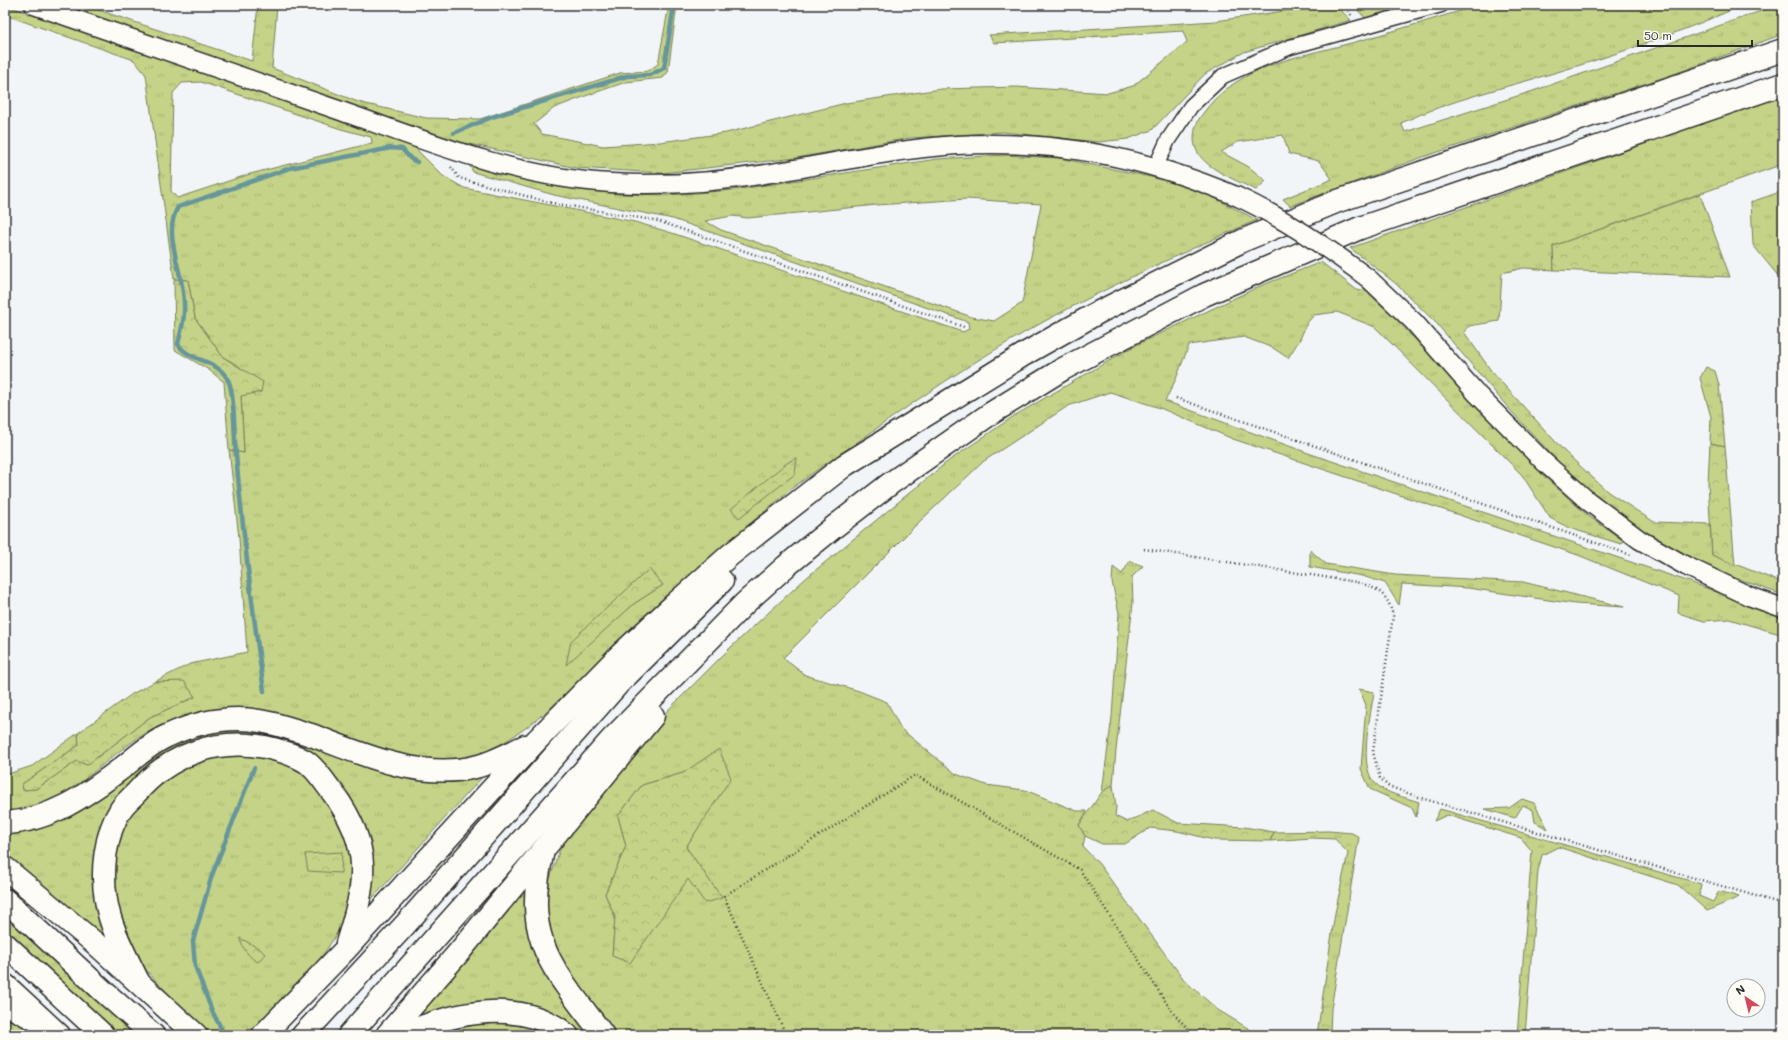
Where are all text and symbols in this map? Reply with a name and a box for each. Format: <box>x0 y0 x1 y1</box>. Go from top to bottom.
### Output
scale bar <box>1638 22 1752 48</box>
text: 50 m <box>1644 27 1672 43</box>
north arrow <box>1726 978 1766 1018</box>
text: N <box>1732 981 1748 998</box>

